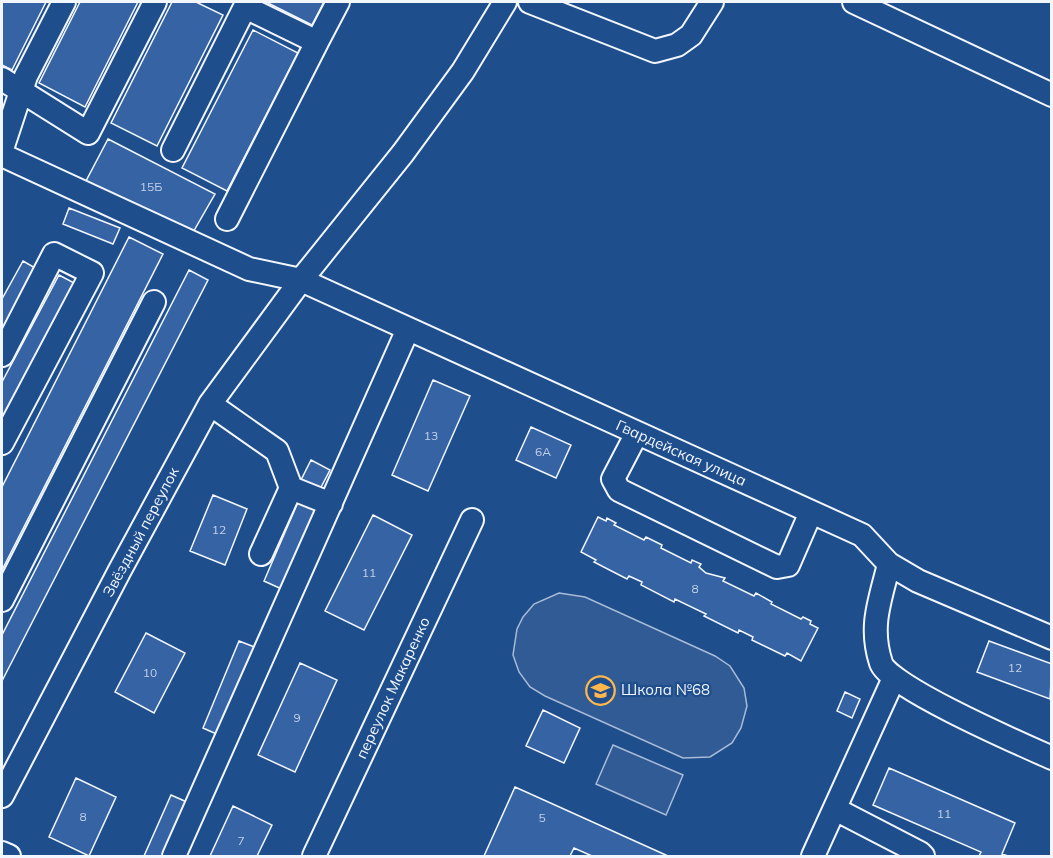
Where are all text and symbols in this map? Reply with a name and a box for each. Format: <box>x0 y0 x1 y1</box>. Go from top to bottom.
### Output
house number: 15Б <box>140 179 162 194</box>
street label: Гвардейская улица <box>613 415 749 490</box>
house number: 13 <box>424 428 438 443</box>
house number: 6А <box>535 444 551 459</box>
street label: Звёздный переулок <box>98 463 183 600</box>
house number: 12 <box>212 522 226 537</box>
house number: 11 <box>362 565 376 580</box>
house number: 8 <box>691 581 699 596</box>
street label: переулок Макаренко <box>351 614 434 762</box>
house number: 12 <box>1008 660 1022 675</box>
house number: 10 <box>143 665 157 680</box>
school or university icon: Школа №68 <box>584 674 616 706</box>
place label: Школа №68 <box>621 680 710 699</box>
house number: 9 <box>293 710 301 725</box>
house number: 11 <box>937 806 951 821</box>
house number: 8 <box>79 809 87 824</box>
house number: 5 <box>538 810 546 825</box>
house number: 7 <box>237 833 245 848</box>

